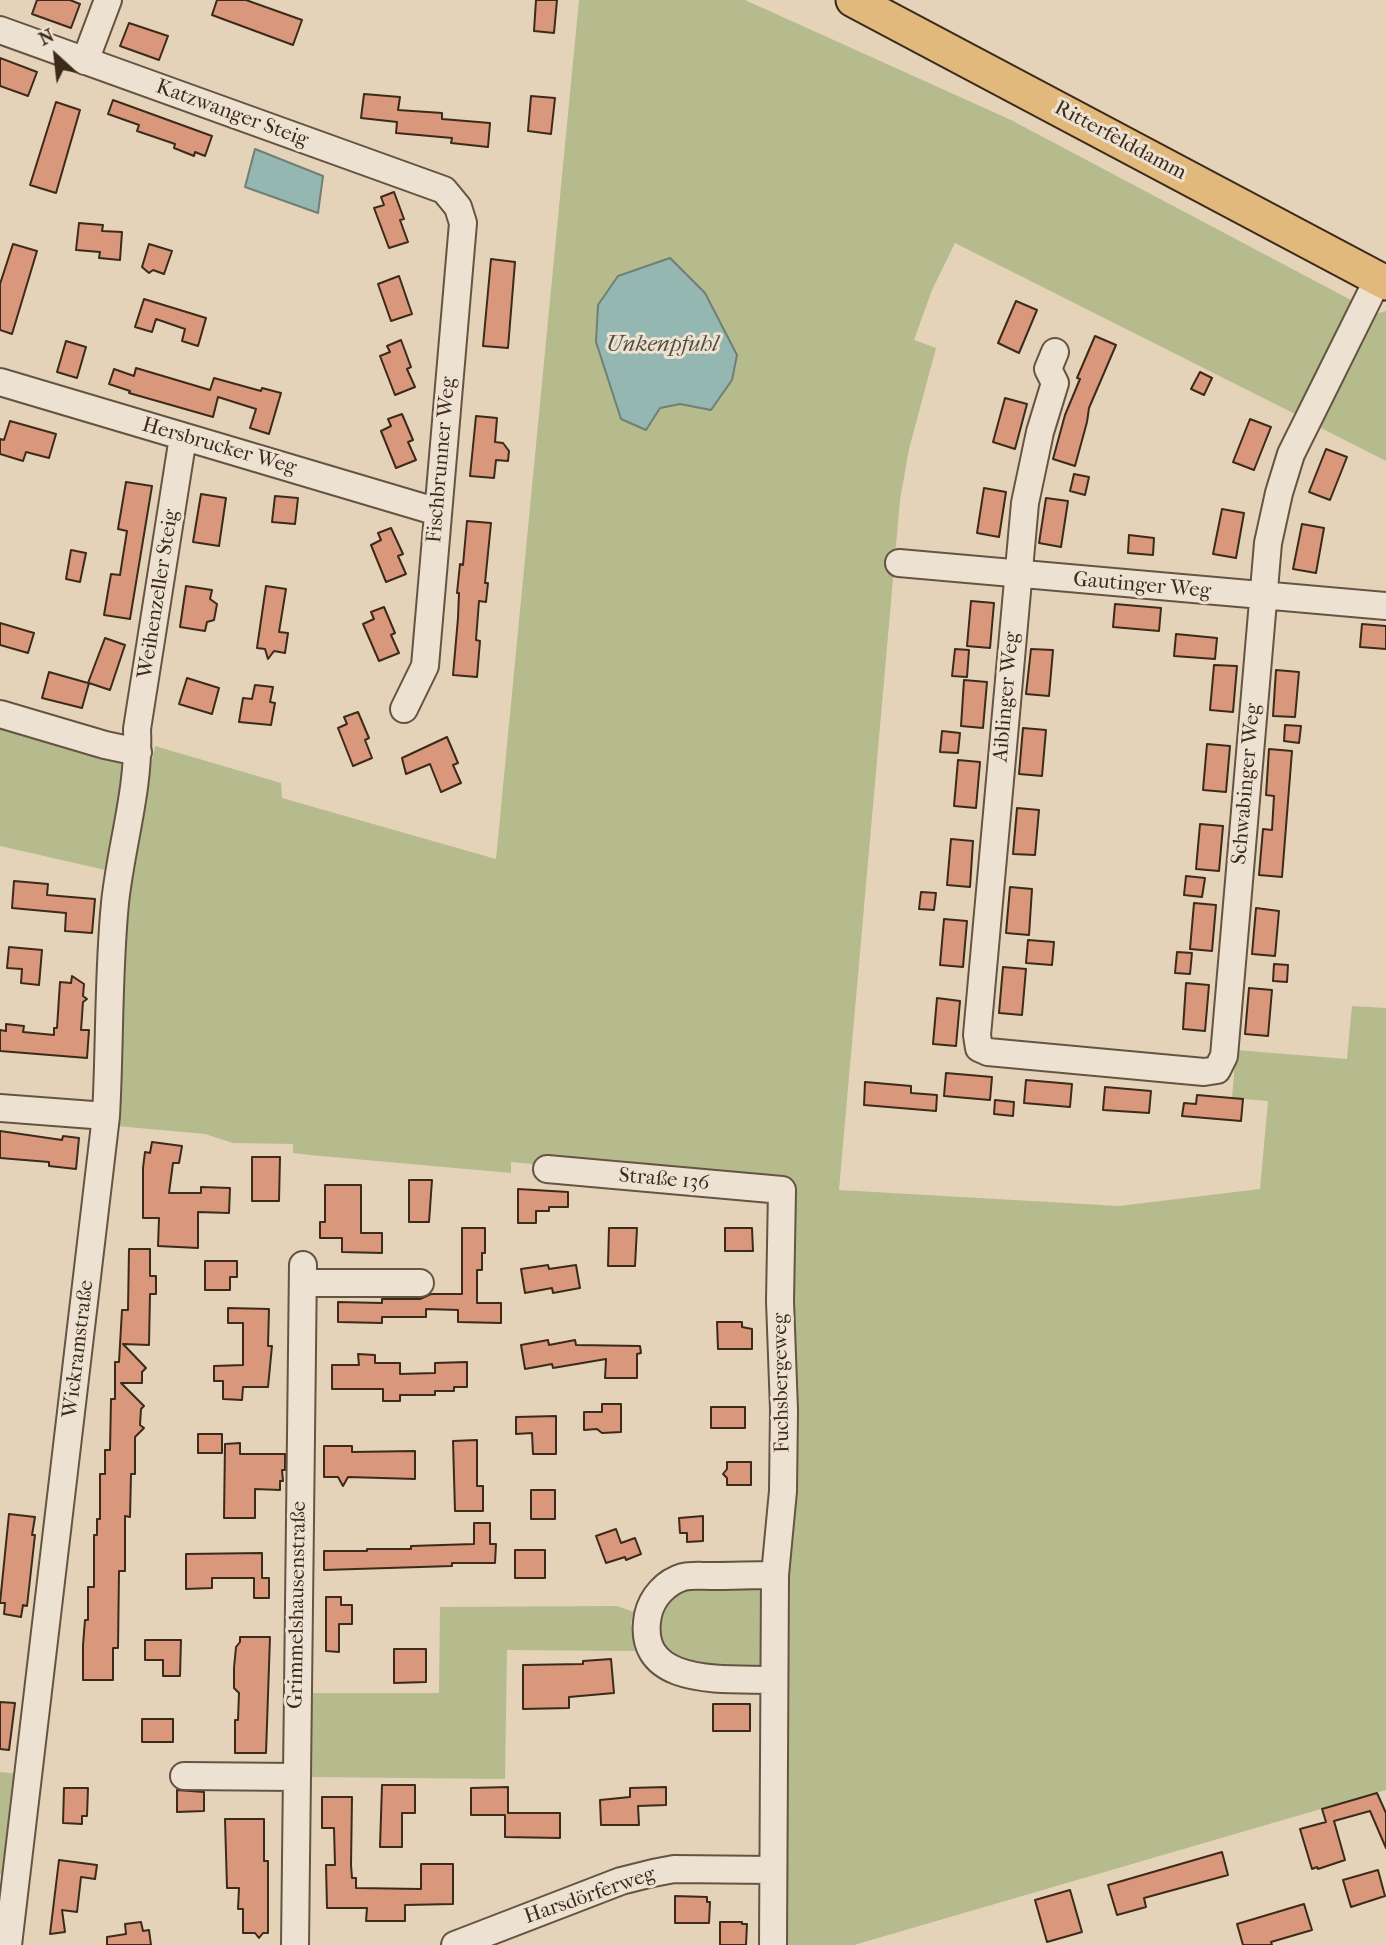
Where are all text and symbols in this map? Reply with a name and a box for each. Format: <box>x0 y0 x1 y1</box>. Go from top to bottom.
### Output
north arrow <box>21 21 91 91</box>
text: N <box>35 24 58 50</box>
street label: Katzwanger Steig <box>152 75 312 153</box>
street label: Ritterfelddamm <box>1050 96 1190 186</box>
water label: Unkenpfuhl <box>606 331 718 359</box>
street label: Fischbrunner Weg <box>422 376 462 544</box>
street label: Hersbrucker Weg <box>139 413 299 481</box>
street label: Weihenzeller Steig <box>133 508 185 680</box>
street label: Gautinger Weg <box>1072 567 1212 605</box>
street label: Aiblinger Weg <box>989 631 1025 763</box>
street label: Schwabinger Weg <box>1227 702 1267 866</box>
street label: Straße 136 <box>618 1163 710 1197</box>
street label: Wickramstraße <box>58 1279 100 1419</box>
street label: Fuchsbergeweg <box>768 1313 796 1453</box>
street label: Grimmelshausenstraße <box>284 1501 312 1709</box>
street label: Harsdörferweg <box>521 1862 659 1930</box>

